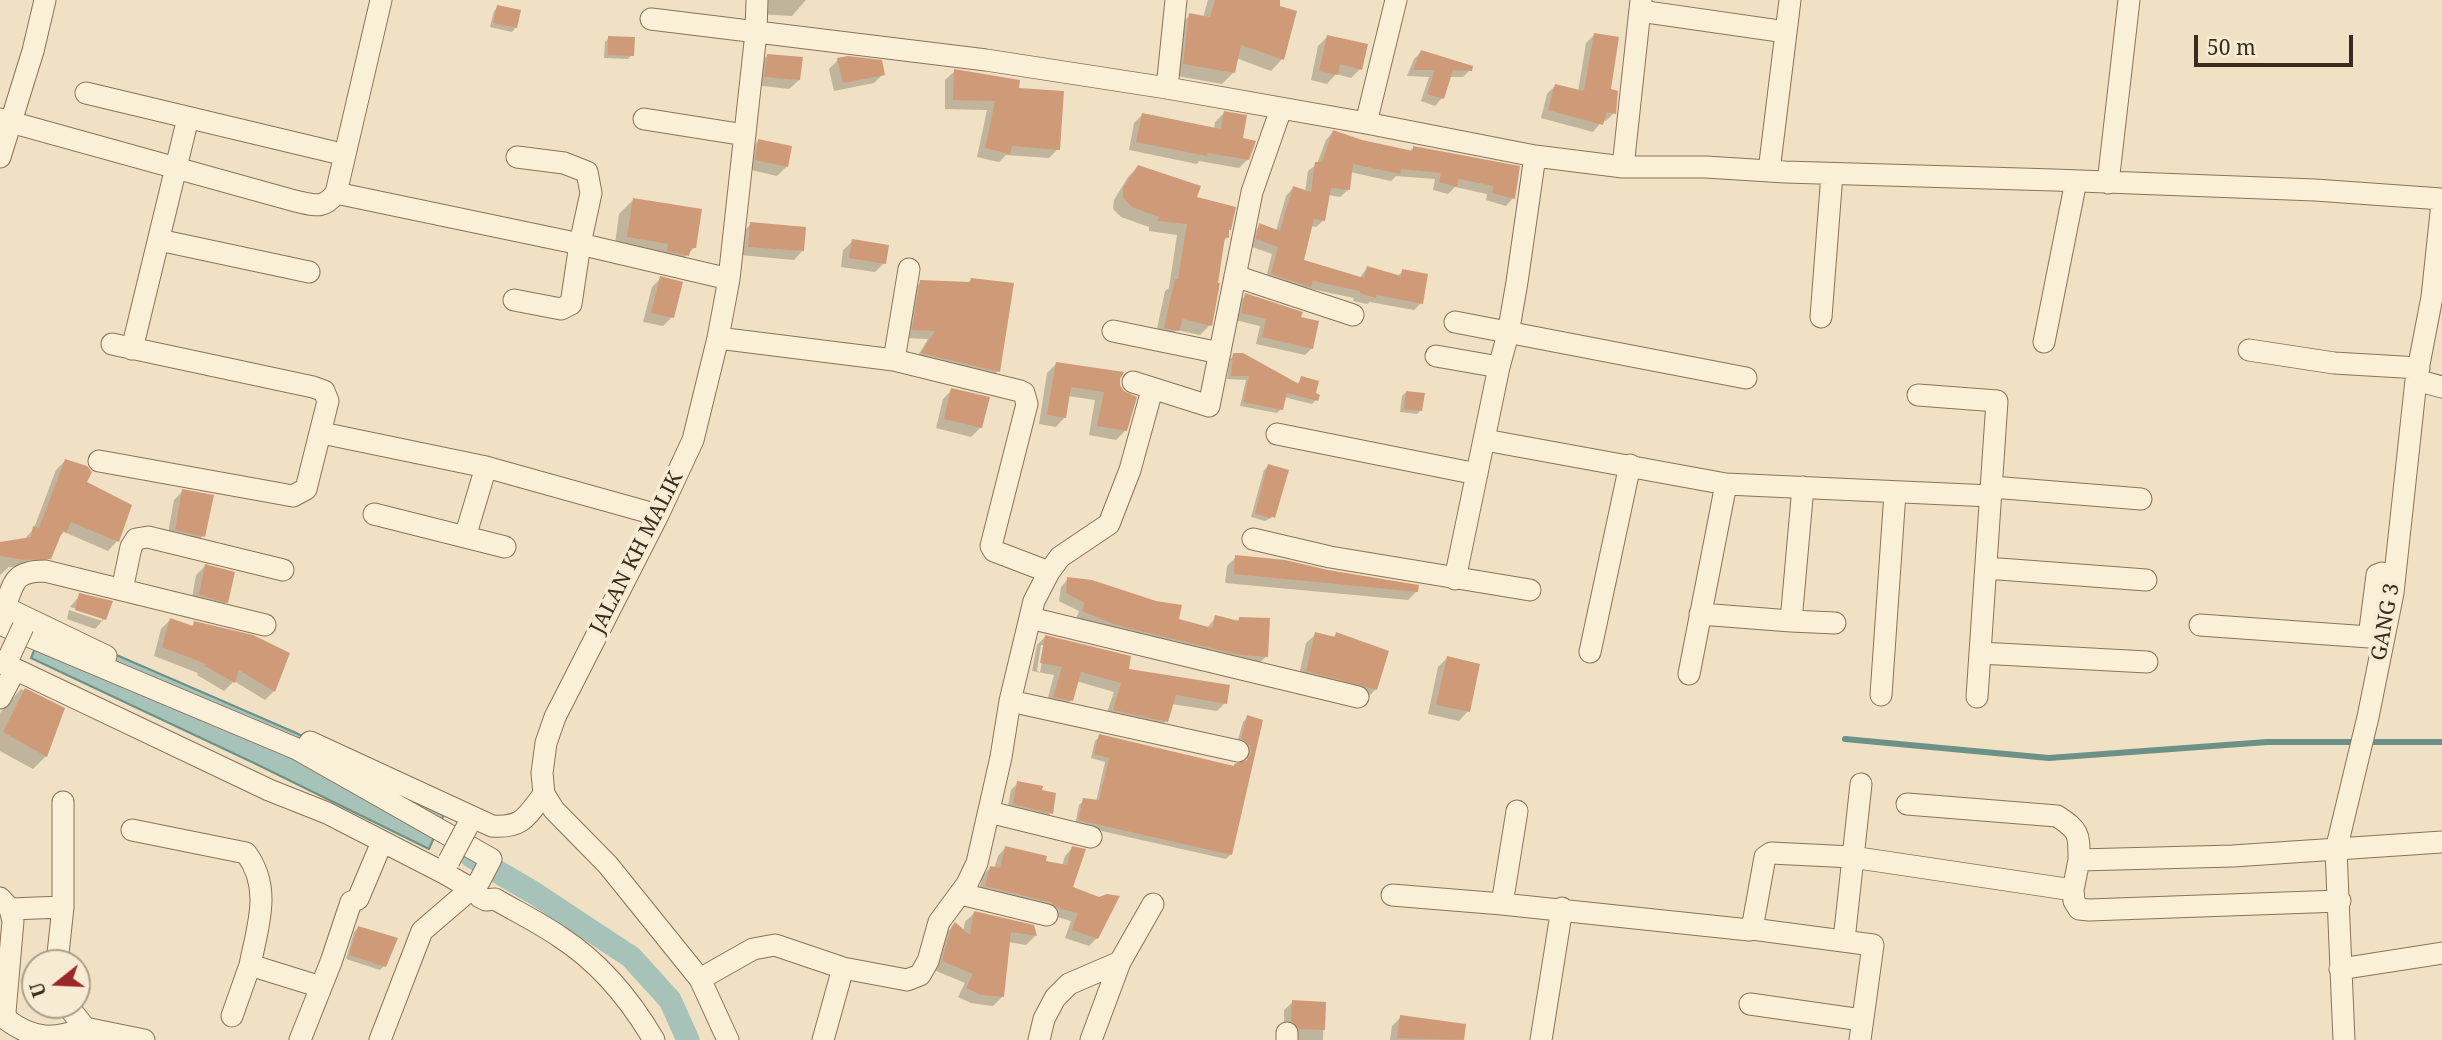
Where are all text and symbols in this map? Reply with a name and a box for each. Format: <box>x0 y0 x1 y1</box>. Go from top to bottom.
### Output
scale bar <box>2197 21 2356 65</box>
text: 50 m <box>2207 33 2256 61</box>
street label: JALAN KH MALIK <box>585 468 689 638</box>
street label: GANG 3 <box>2367 581 2405 663</box>
north arrow <box>21 949 91 1019</box>
text: U <box>23 979 52 1001</box>

